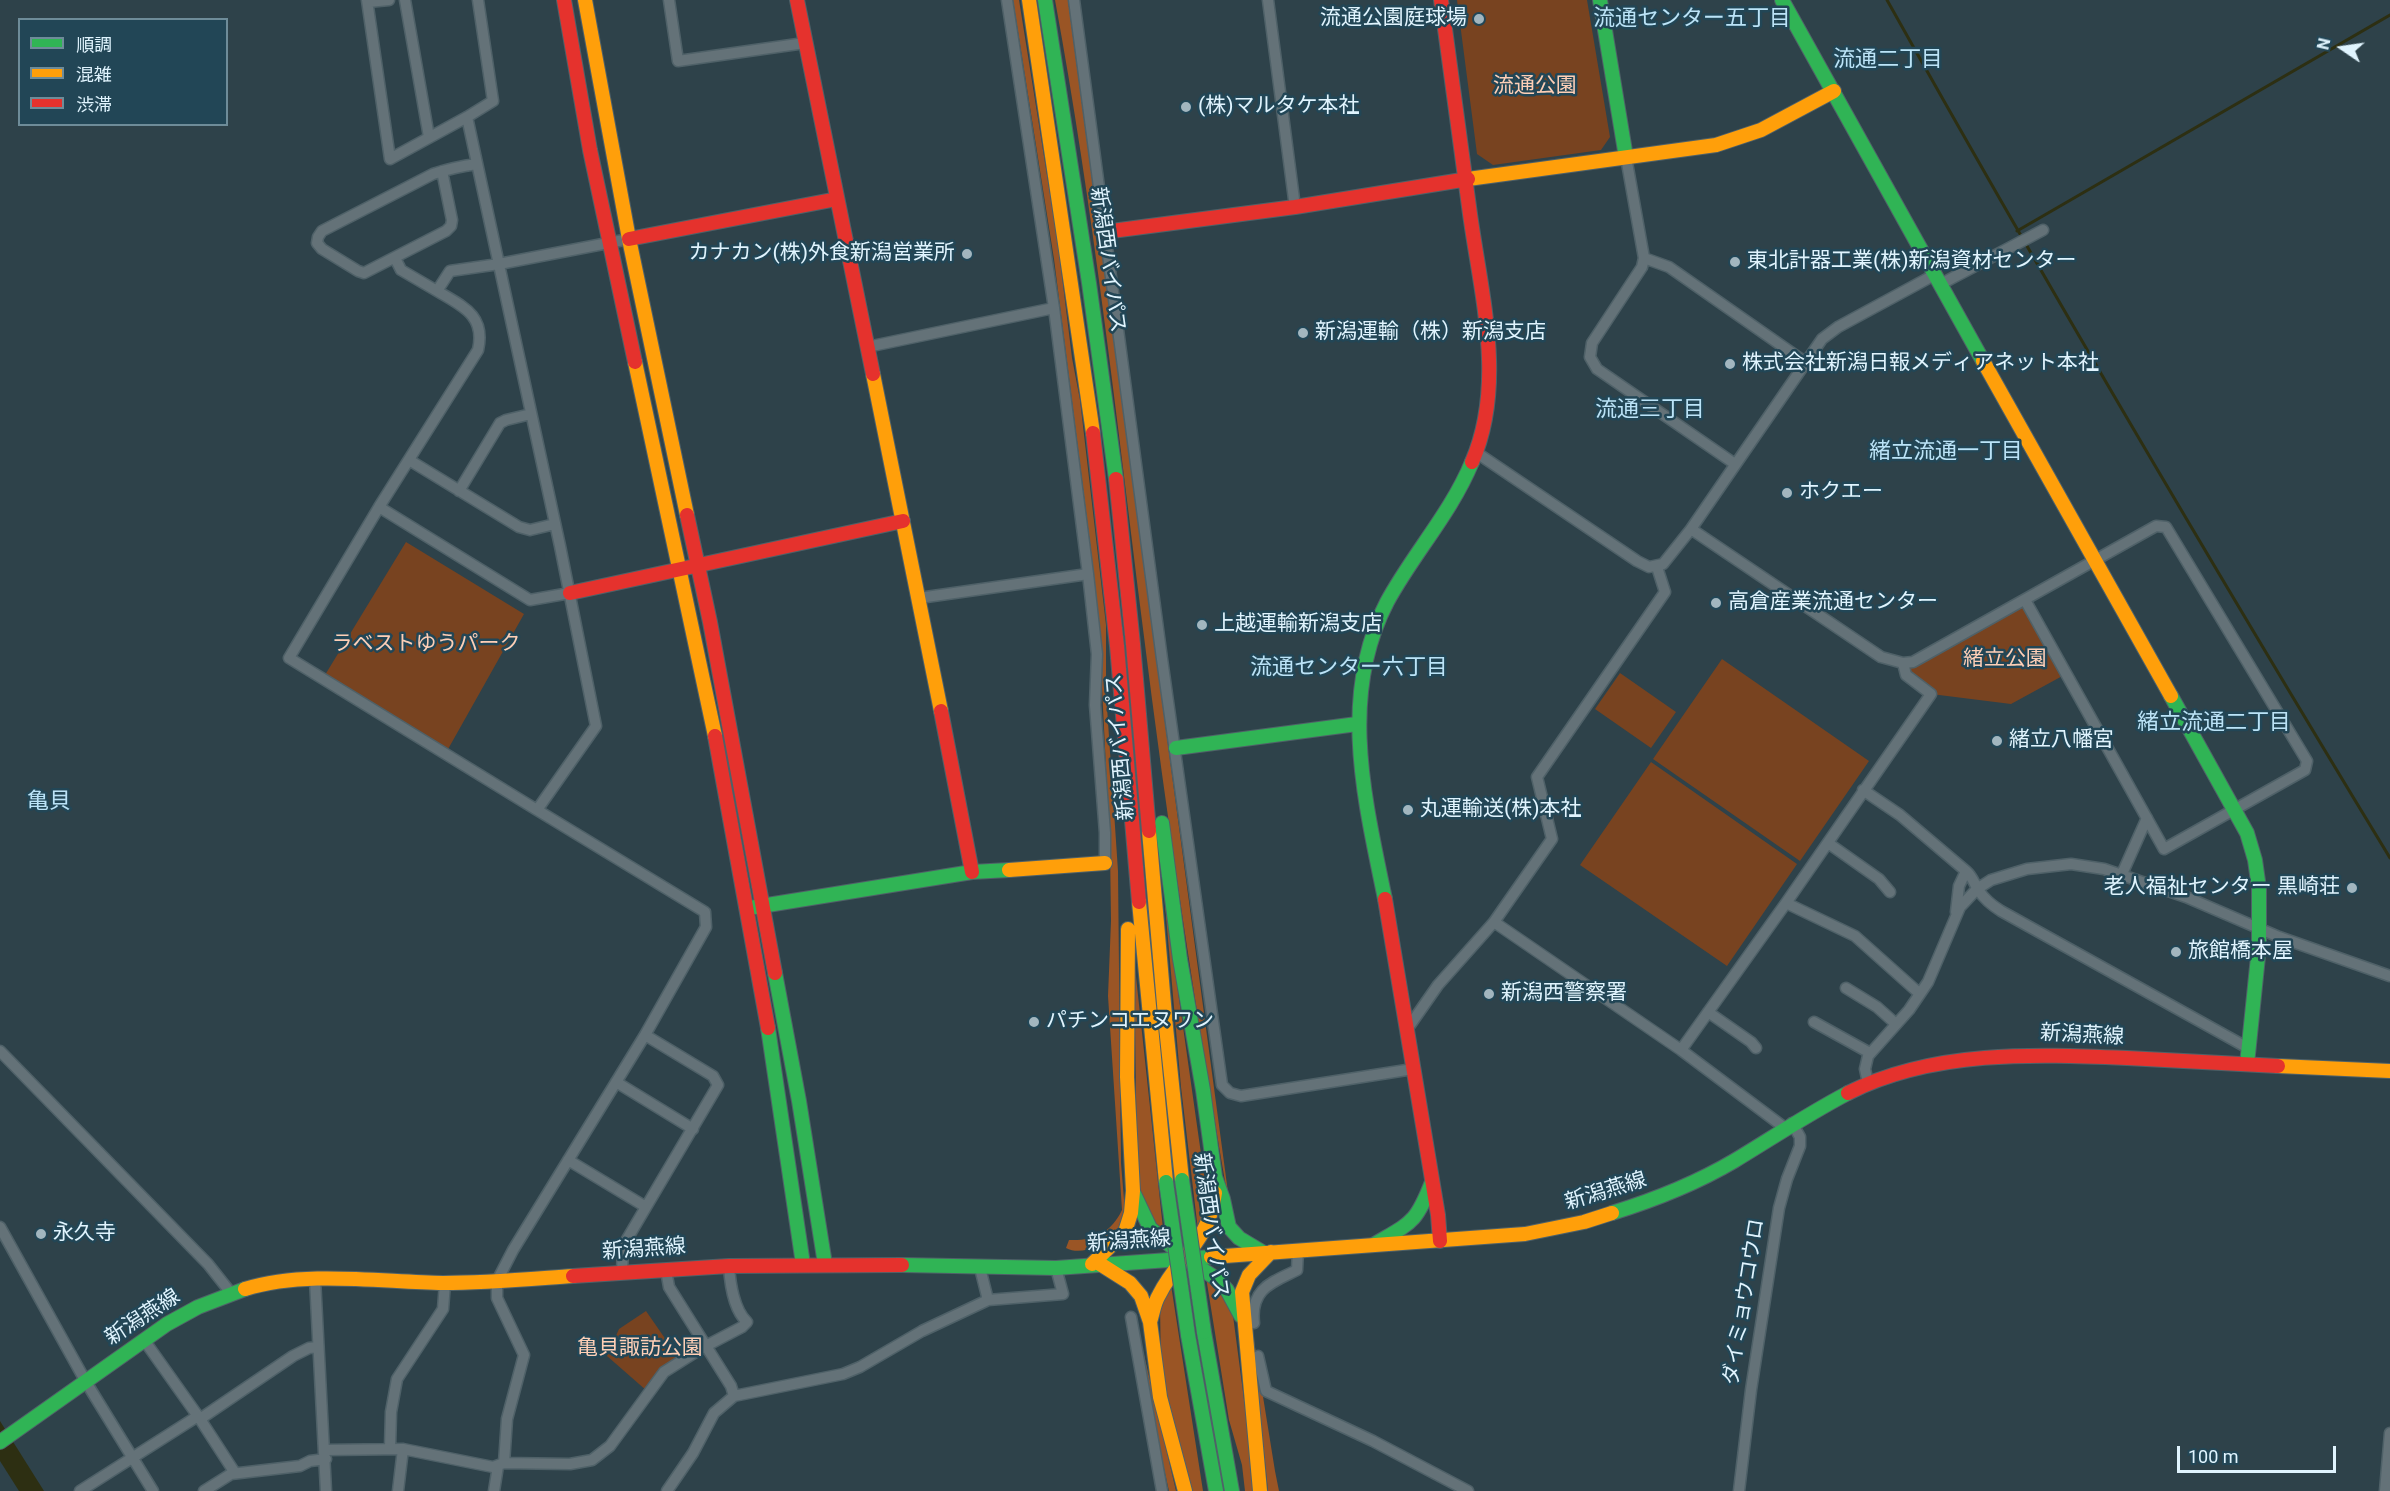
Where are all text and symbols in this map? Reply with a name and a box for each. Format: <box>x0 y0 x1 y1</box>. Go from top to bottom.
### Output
place label: 流通公園庭球場 <box>1320 6 1467 32</box>
district label: 流通センター五丁目 <box>1593 6 1791 32</box>
marker: 流通公園庭球場 <box>1472 12 1486 26</box>
legend <box>18 18 228 126</box>
north arrow <box>2312 18 2372 78</box>
text: 順調 <box>76 34 112 55</box>
text: N <box>2313 36 2334 51</box>
district label: 流通二丁目 <box>1833 47 1943 73</box>
text: 混雑 <box>76 64 112 85</box>
park label: 流通公園 <box>1493 74 1577 100</box>
text: 渋滞 <box>76 94 112 115</box>
place label: (株)マルタケ本社 <box>1198 94 1359 120</box>
marker: (株)マルタケ本社 <box>1179 100 1193 114</box>
street label: 新潟西バイパス <box>1084 185 1130 335</box>
place label: カナカン(株)外食新潟営業所 <box>689 241 955 267</box>
marker: カナカン(株)外食新潟営業所 <box>960 247 974 261</box>
place label: 東北計器工業(株)新潟資材センター <box>1747 249 2076 275</box>
marker: 東北計器工業(株)新潟資材センター <box>1728 255 1742 269</box>
place label: 新潟運輸（株）新潟支店 <box>1315 320 1546 346</box>
marker: 新潟運輸（株）新潟支店 <box>1296 326 1310 340</box>
place label: 株式会社新潟日報メディアネット本社 <box>1742 351 2099 377</box>
marker: 株式会社新潟日報メディアネット本社 <box>1723 357 1737 371</box>
district label: 流通三丁目 <box>1595 397 1705 423</box>
district label: 緒立流通一丁目 <box>1869 439 2023 465</box>
place label: ホクエー <box>1799 480 1883 506</box>
marker: ホクエー <box>1780 486 1794 500</box>
place label: 高倉産業流通センター <box>1728 590 1938 616</box>
marker: 高倉産業流通センター <box>1709 596 1723 610</box>
place label: 上越運輸新潟支店 <box>1214 612 1382 638</box>
marker: 上越運輸新潟支店 <box>1195 618 1209 632</box>
park label: ラベストゆうパーク <box>332 632 520 658</box>
park label: 緒立公園 <box>1963 647 2047 673</box>
district label: 流通センター六丁目 <box>1250 655 1448 681</box>
street label: 新潟西バイパス <box>1102 673 1140 821</box>
district label: 緒立流通二丁目 <box>2137 710 2291 736</box>
place label: 緒立八幡宮 <box>2009 728 2114 754</box>
marker: 緒立八幡宮 <box>1990 734 2004 748</box>
district label: 亀貝 <box>27 789 71 815</box>
place label: 丸運輸送(株)本社 <box>1420 797 1581 823</box>
marker: 丸運輸送(株)本社 <box>1401 803 1415 817</box>
place label: 老人福祉センター 黒崎荘 <box>2104 875 2340 901</box>
marker: 老人福祉センター 黒崎荘 <box>2345 881 2359 895</box>
place label: 旅館橋本屋 <box>2188 939 2293 965</box>
marker: 旅館橋本屋 <box>2169 945 2183 959</box>
place label: 新潟西警察署 <box>1501 981 1627 1007</box>
marker: 新潟西警察署 <box>1482 987 1496 1001</box>
place label: パチンコエヌワン <box>1046 1009 1214 1035</box>
marker: パチンコエヌワン <box>1027 1015 1041 1029</box>
street label: 新潟燕線 <box>2039 1021 2125 1051</box>
street label: 新潟西バイパス <box>1187 1151 1233 1301</box>
street label: 新潟燕線 <box>1562 1168 1650 1216</box>
street label: ダイミョウコウロ <box>1719 1217 1771 1387</box>
place label: 永久寺 <box>53 1221 116 1247</box>
marker: 永久寺 <box>34 1227 48 1241</box>
street label: 新潟燕線 <box>1086 1227 1172 1257</box>
street label: 新潟燕線 <box>601 1235 687 1265</box>
street label: 新潟燕線 <box>101 1285 185 1351</box>
park label: 亀貝諏訪公園 <box>577 1336 703 1362</box>
scale bar <box>2180 1434 2339 1472</box>
text: 100 m <box>2188 1446 2239 1467</box>

